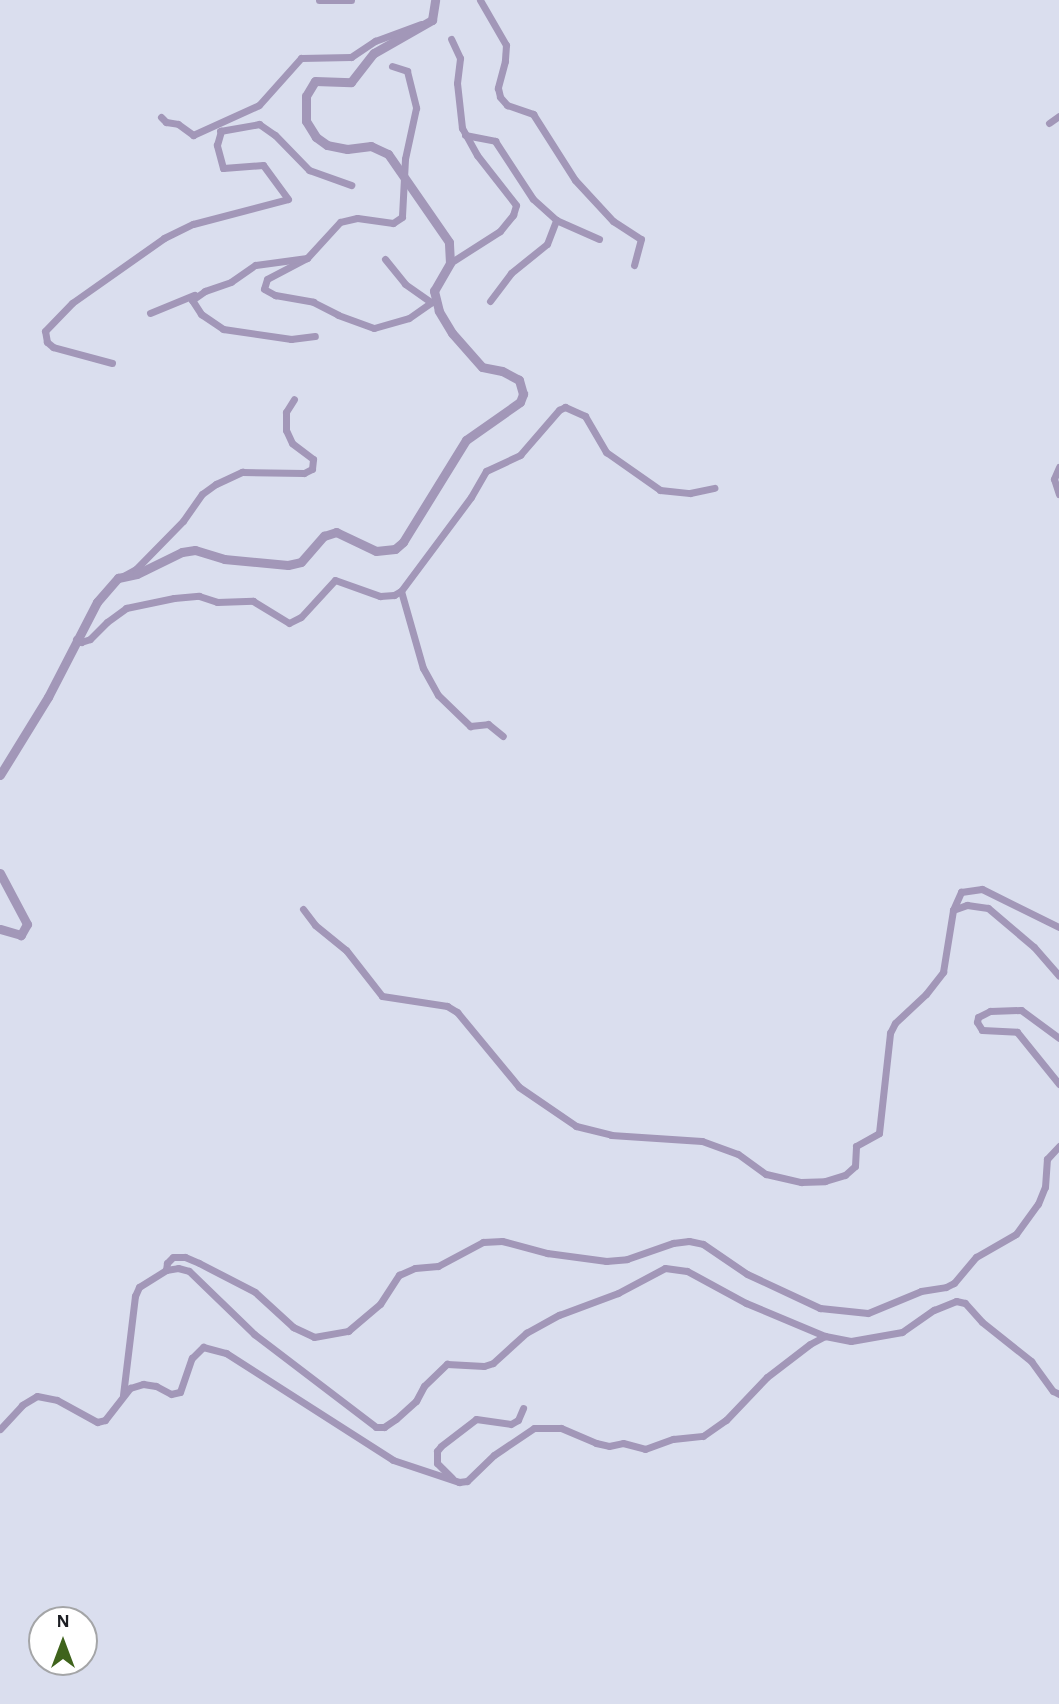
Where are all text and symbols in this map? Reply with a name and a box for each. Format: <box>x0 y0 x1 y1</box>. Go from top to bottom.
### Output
north arrow <box>28 1606 98 1676</box>
text: N <box>56 1612 70 1631</box>

